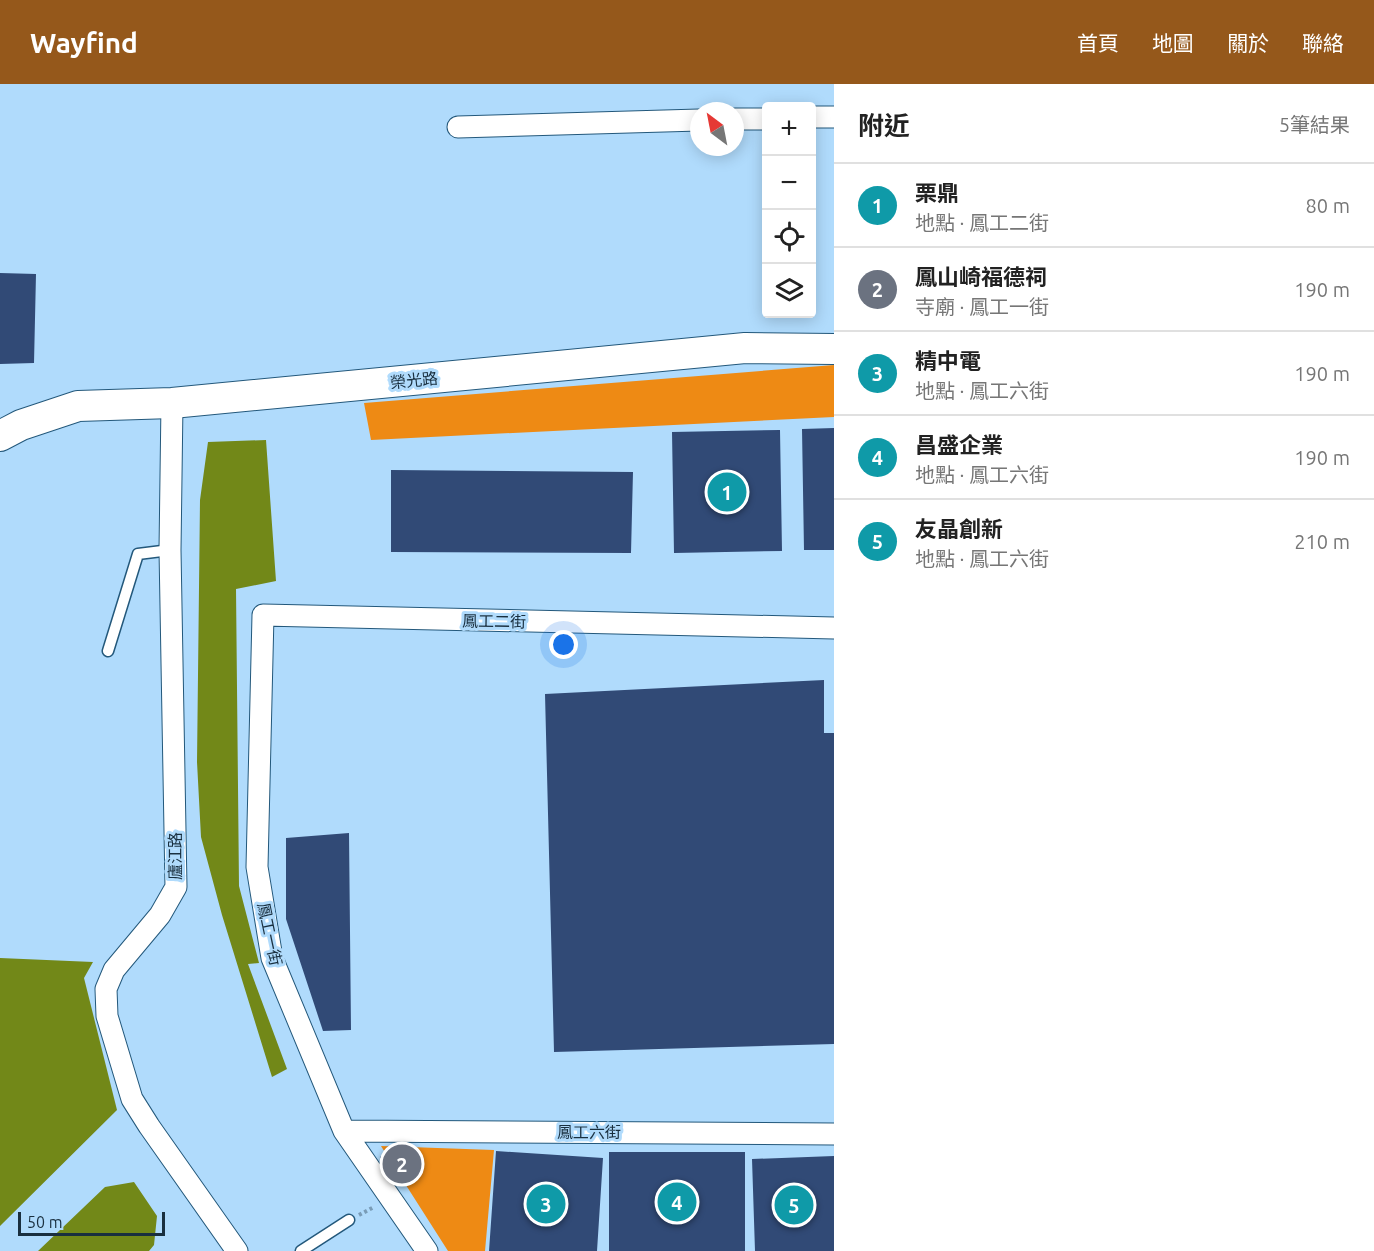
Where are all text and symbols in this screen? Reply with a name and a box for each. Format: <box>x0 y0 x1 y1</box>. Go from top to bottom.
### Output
text: Wayfind <box>30 27 138 58</box>
text: 首頁 <box>1077 31 1119 55</box>
text: 地圖 <box>1152 31 1194 55</box>
text: 關於 <box>1227 31 1269 55</box>
text: 聯絡 <box>1302 31 1344 55</box>
north arrow <box>690 102 744 156</box>
map controls <box>762 102 816 318</box>
button: + <box>762 102 816 156</box>
text: 附近 <box>858 111 910 140</box>
text: 5筆結果 <box>1279 113 1350 136</box>
button: − <box>762 156 816 210</box>
text: 栗鼎 <box>915 180 959 205</box>
text: 1 <box>872 194 883 217</box>
text: 80 m <box>1306 194 1350 217</box>
button: locate <box>762 210 816 264</box>
text: 地點 · 鳳工二街 <box>915 211 1049 234</box>
button: layers <box>762 264 816 318</box>
text: 鳳山崎福德祠 <box>915 264 1047 289</box>
text: 2 <box>872 278 883 301</box>
text: 190 m <box>1294 278 1350 301</box>
text: 寺廟 · 鳳工一街 <box>915 295 1049 318</box>
text: 精中電 <box>915 348 981 373</box>
text: 3 <box>872 362 883 385</box>
text: 190 m <box>1294 362 1350 385</box>
street label: 榮光路 <box>389 369 439 391</box>
text: 地點 · 鳳工六街 <box>915 379 1049 402</box>
text: 昌盛企業 <box>915 432 1003 457</box>
text: 4 <box>872 446 883 469</box>
text: 190 m <box>1294 446 1350 469</box>
text: 地點 · 鳳工六街 <box>915 463 1049 486</box>
pin: 1 <box>708 470 746 514</box>
text: 友晶創新 <box>915 516 1003 541</box>
text: 5 <box>872 530 883 553</box>
text: 210 m <box>1294 530 1350 553</box>
text: 地點 · 鳳工六街 <box>915 547 1049 570</box>
street label: 鳳工二街 <box>462 611 526 631</box>
your location <box>549 630 578 659</box>
street label: 廬江路 <box>166 832 184 880</box>
street label: 鳳工一街 <box>255 901 285 967</box>
street label: 鳳工六街 <box>557 1123 621 1141</box>
pin: 2 <box>382 1142 422 1186</box>
pin: 4 <box>658 1180 696 1224</box>
pin: 3 <box>526 1182 566 1226</box>
pin: 5 <box>774 1182 814 1228</box>
scale bar <box>18 1209 165 1236</box>
text: 50 m <box>27 1213 63 1231</box>

